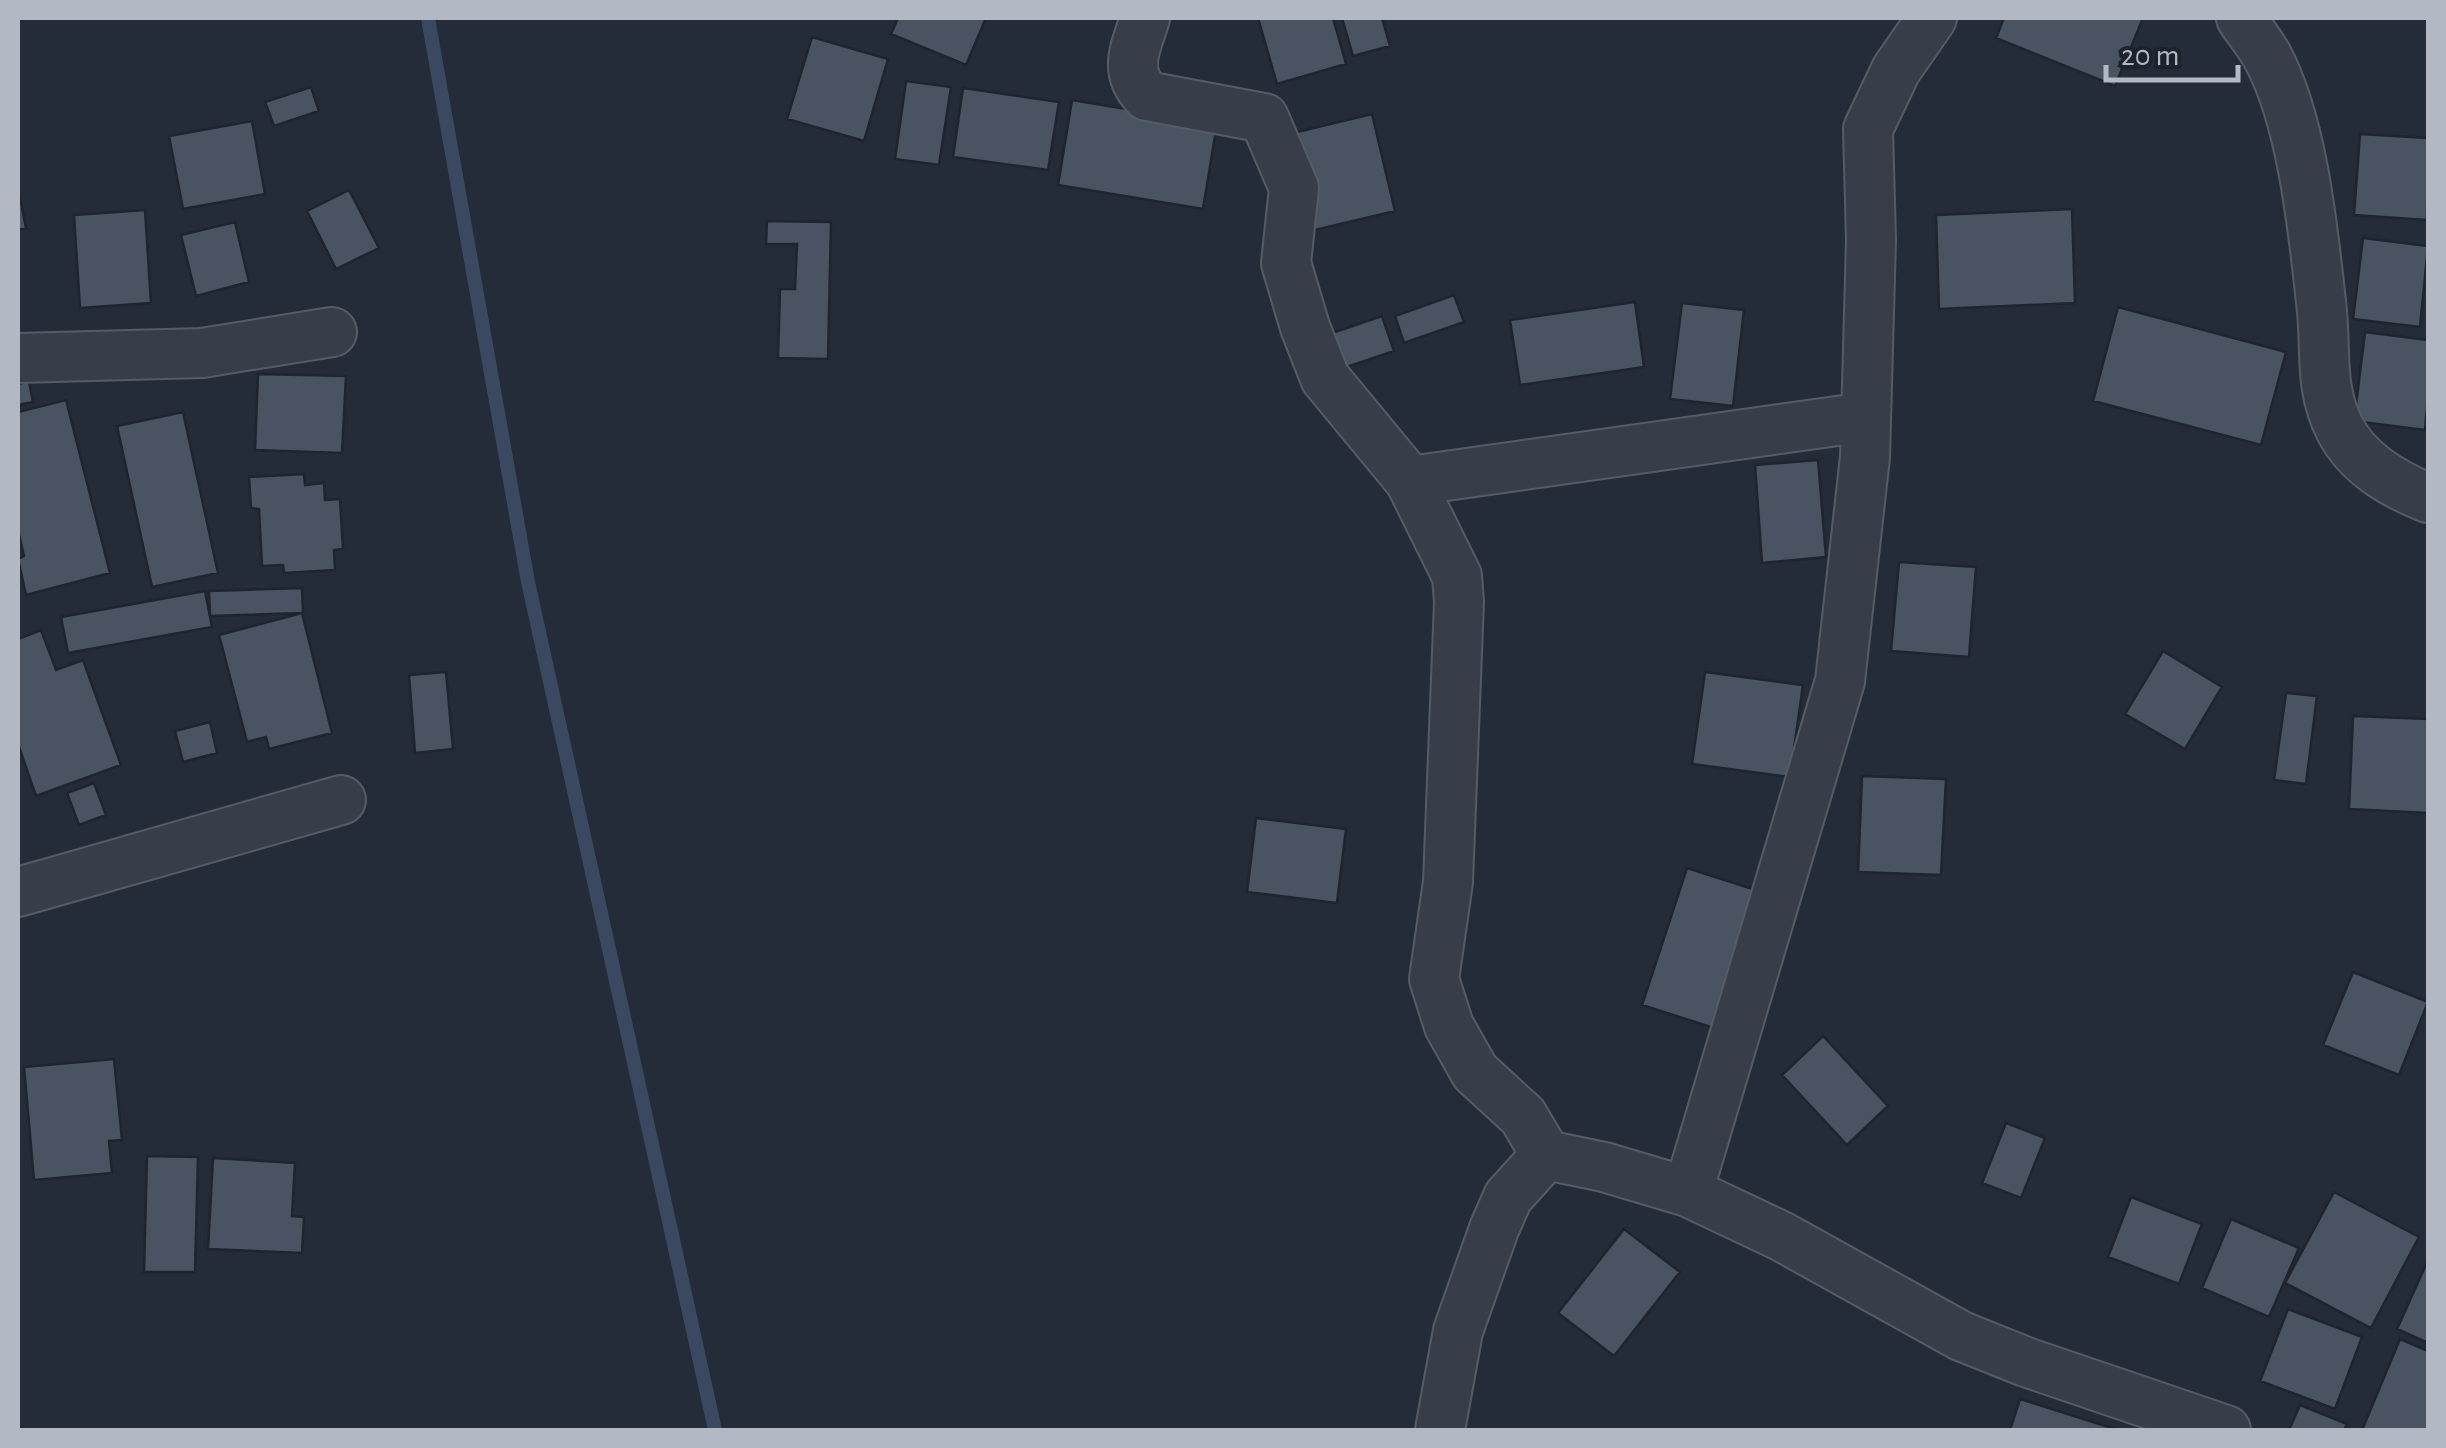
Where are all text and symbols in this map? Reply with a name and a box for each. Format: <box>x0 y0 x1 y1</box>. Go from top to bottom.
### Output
scale bar <box>2106 20 2238 82</box>
text: 20 m <box>2121 41 2179 71</box>

